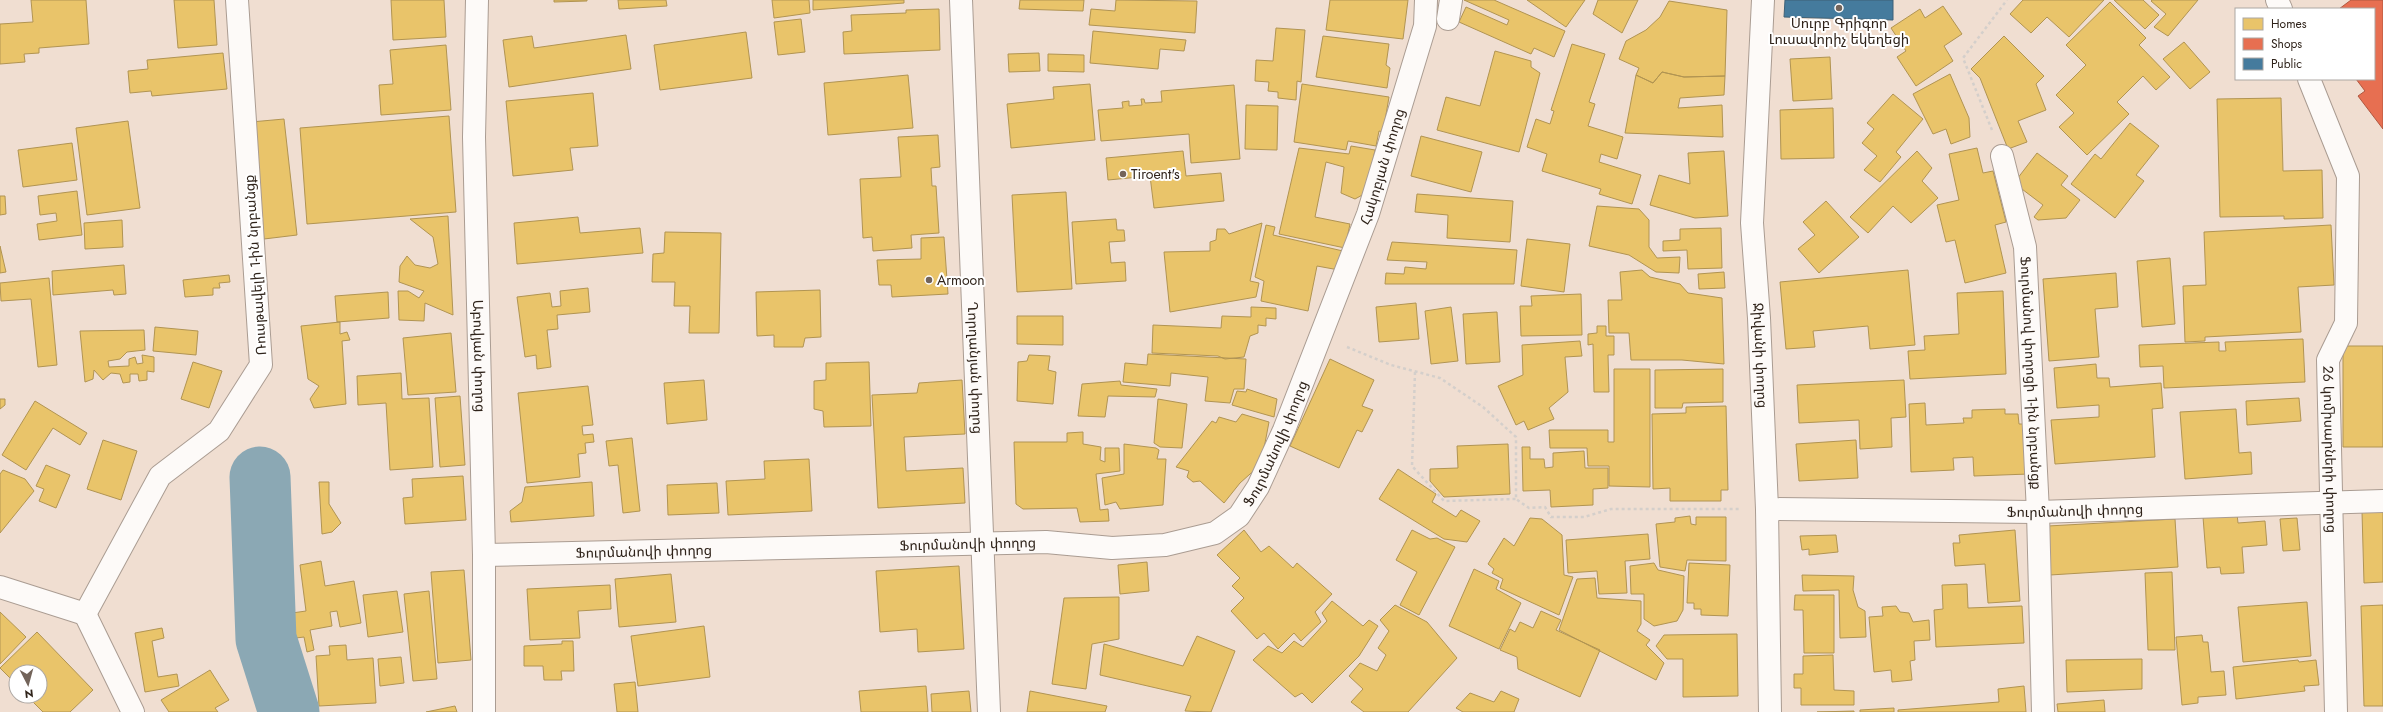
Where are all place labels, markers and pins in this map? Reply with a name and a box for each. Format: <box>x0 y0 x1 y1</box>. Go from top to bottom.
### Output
marker: Սուրբ Գրիգոր Լուսավորիչ եկեղեցի <box>1834 3 1844 13</box>
place label: Սուրբ Գրիգոր Լուսավորիչ եկեղեցի <box>1769 13 1909 49</box>
place label: Tiroent's <box>1131 164 1180 184</box>
marker: Tiroent's <box>1118 169 1128 179</box>
place label: Armoon <box>937 270 985 290</box>
marker: Armoon <box>924 275 934 285</box>

